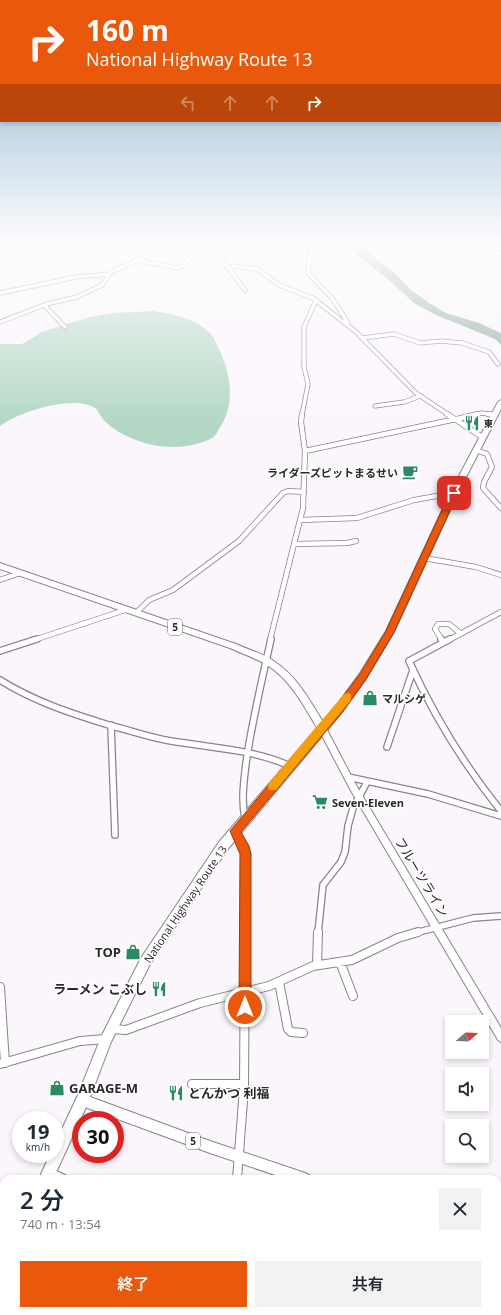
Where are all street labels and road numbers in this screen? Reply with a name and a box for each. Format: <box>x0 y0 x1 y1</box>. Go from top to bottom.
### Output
road number: 5 <box>168 619 182 635</box>
street label: フルーツライン <box>391 833 453 921</box>
street label: National Highway Route 13 <box>140 842 230 966</box>
road number: 5 <box>186 1133 200 1149</box>

